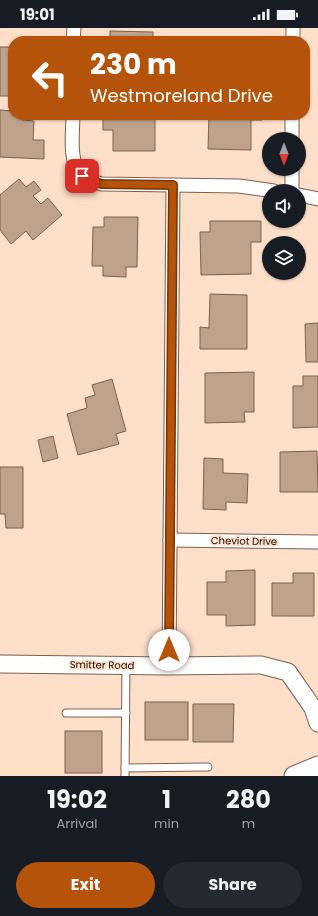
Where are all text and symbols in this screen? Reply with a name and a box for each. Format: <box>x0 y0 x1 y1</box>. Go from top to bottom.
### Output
text: 19:01 <box>20 4 55 25</box>
text: 230 m <box>90 45 177 84</box>
icon: left <box>24 52 76 104</box>
text: Westmoreland Drive <box>90 83 273 108</box>
north arrow <box>262 132 306 176</box>
map controls <box>262 132 306 280</box>
pin <box>65 159 99 193</box>
icon: arrive <box>71 165 93 187</box>
button: sound <box>262 184 306 228</box>
button: layers <box>262 236 306 280</box>
street label: Cheviot Drive <box>211 533 277 549</box>
position arrow <box>148 629 190 671</box>
street label: Smitter Road <box>70 657 134 673</box>
text: 19:02 <box>47 783 107 816</box>
text: 1 <box>162 783 171 816</box>
text: 280 <box>226 783 271 816</box>
text: Arrival <box>57 814 97 833</box>
text: min <box>154 814 179 833</box>
text: m <box>242 814 255 833</box>
button: Exit <box>16 862 155 908</box>
button: Share <box>163 862 302 908</box>

